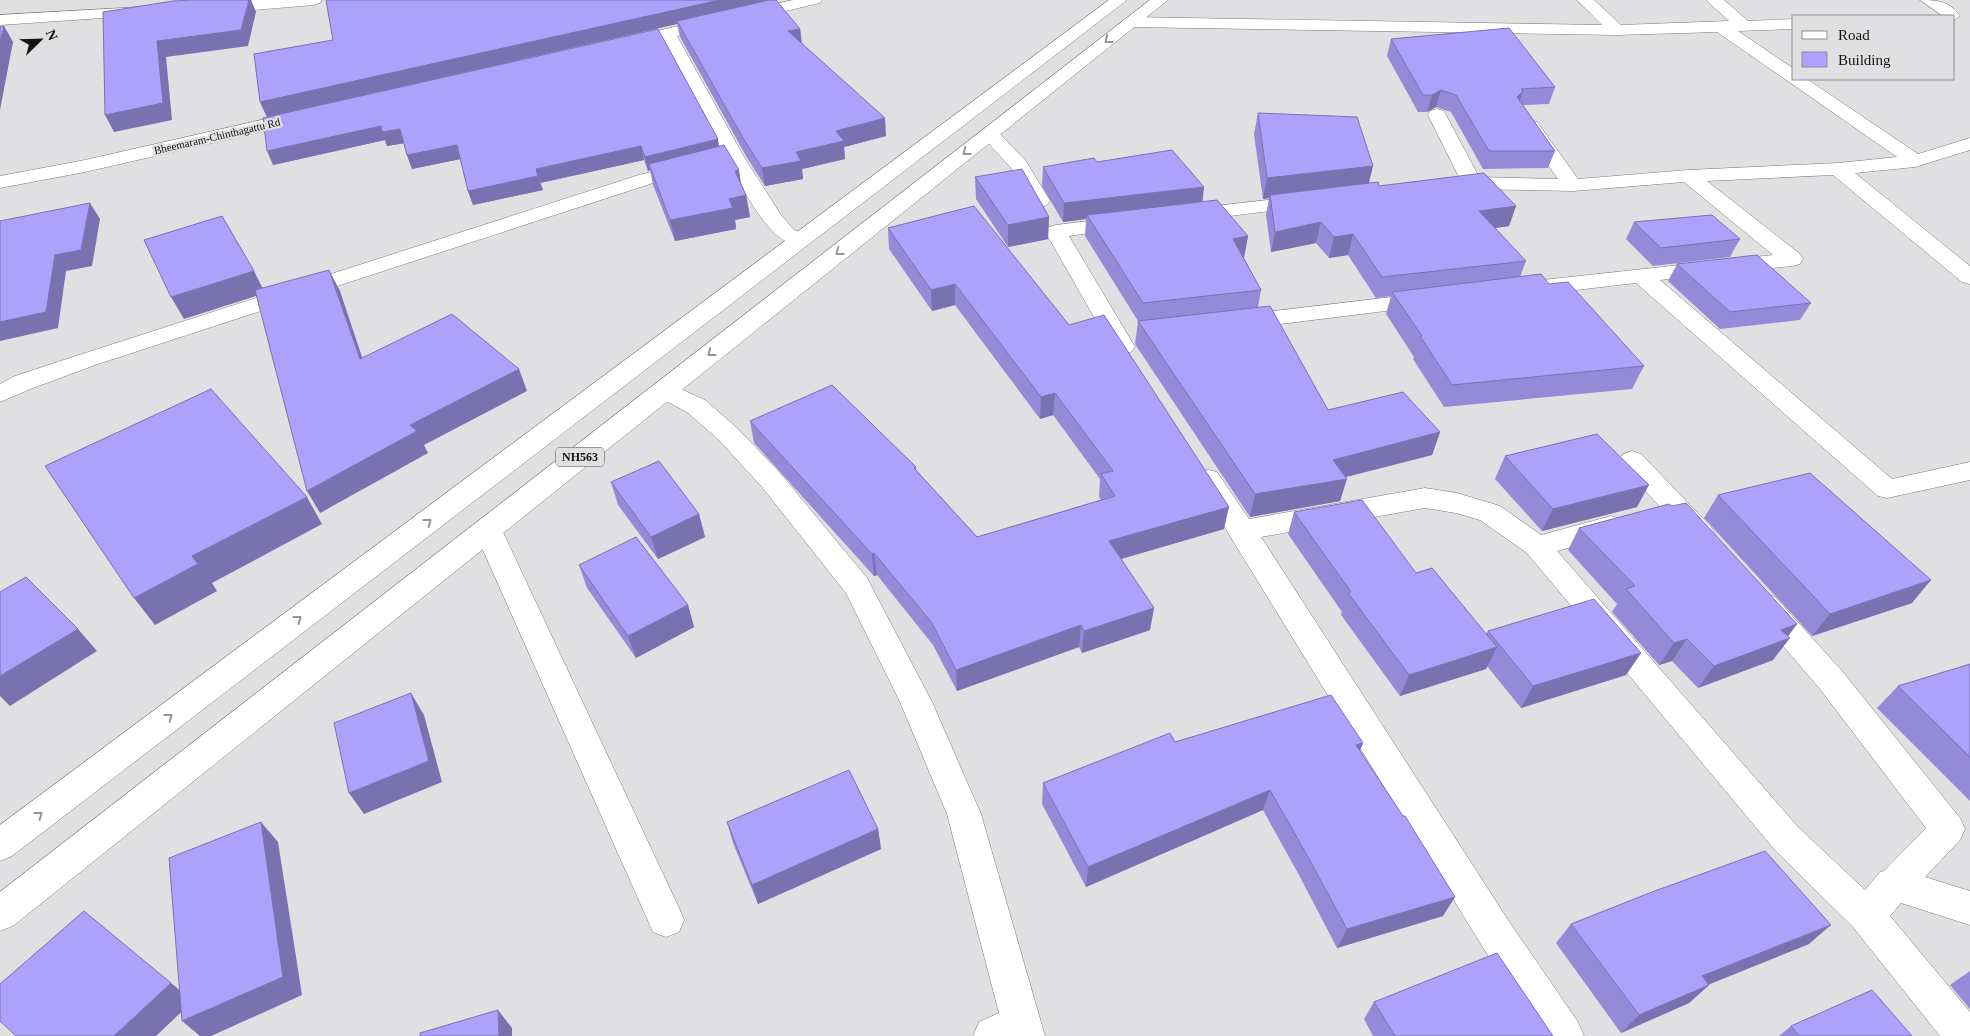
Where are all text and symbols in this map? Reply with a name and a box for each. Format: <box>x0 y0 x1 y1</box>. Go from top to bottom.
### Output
north arrow <box>15 15 65 65</box>
legend <box>1792 15 1955 80</box>
text: Road <box>1838 27 1870 43</box>
text: N <box>43 28 60 43</box>
one-way arrow <box>1104 35 1113 44</box>
text: Building <box>1838 52 1891 68</box>
street label: Bheemaram-Chinthagattu Rd <box>153 116 282 156</box>
one-way arrow <box>963 146 972 154</box>
one-way arrow <box>836 247 845 255</box>
one-way arrow <box>708 348 717 356</box>
road number: NH563 <box>556 448 604 467</box>
one-way arrow <box>422 519 431 527</box>
one-way arrow <box>292 617 301 625</box>
one-way arrow <box>163 715 172 723</box>
one-way arrow <box>33 813 42 821</box>

